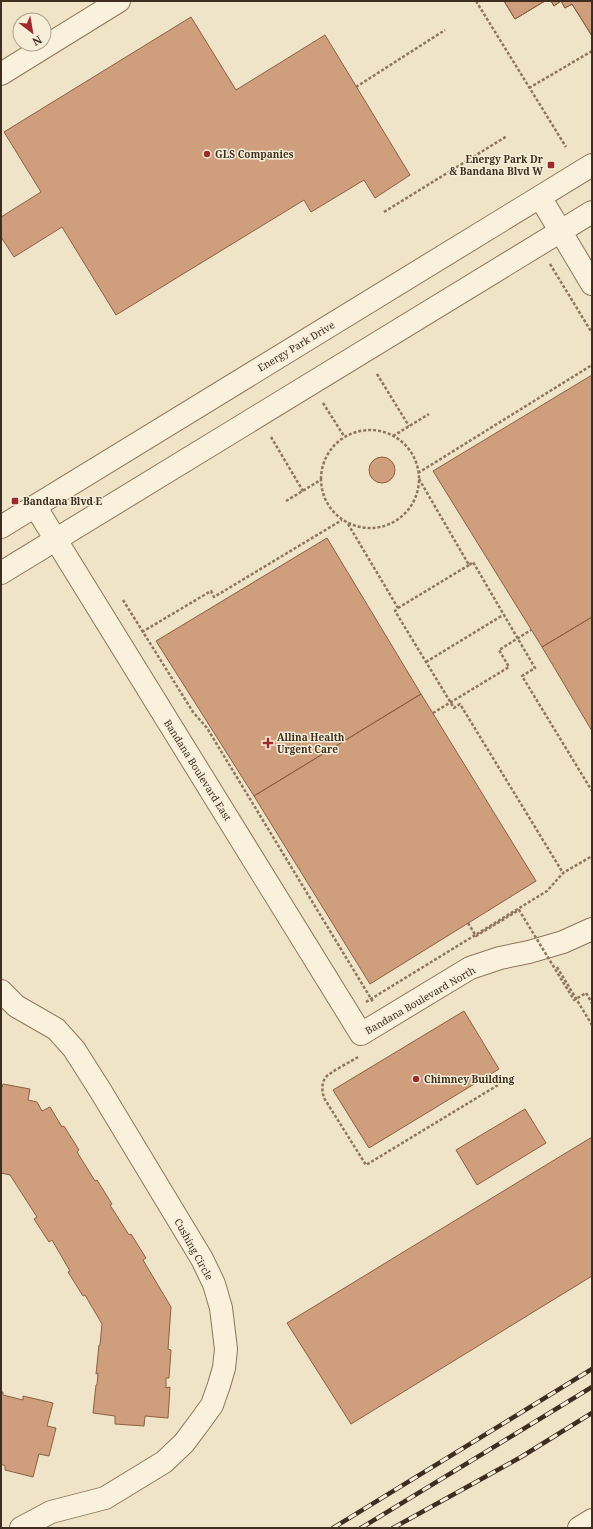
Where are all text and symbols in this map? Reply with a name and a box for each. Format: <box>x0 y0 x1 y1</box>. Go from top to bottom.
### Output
north arrow <box>12 12 52 52</box>
text: N <box>30 32 45 50</box>
place label: GLS Companies <box>215 147 294 161</box>
marker: GLS Companies <box>202 149 212 159</box>
place label: Energy Park Dr & Bandana Blvd W <box>449 152 544 178</box>
marker: Energy Park Dr & Bandana Blvd W <box>546 160 556 170</box>
street label: Energy Park Drive <box>255 317 337 375</box>
place label: Bandana Blvd E <box>23 494 103 508</box>
marker: Bandana Blvd E <box>10 496 20 506</box>
street label: Bandana Boulevard East <box>161 717 235 824</box>
place label: Allina Health Urgent Care <box>277 730 345 756</box>
marker: Allina Health Urgent Care <box>262 737 274 749</box>
street label: Bandana Boulevard North <box>362 962 478 1037</box>
place label: Chimney Building <box>424 1072 515 1086</box>
marker: Chimney Building <box>411 1074 421 1084</box>
street label: Cushing Circle <box>171 1216 217 1282</box>

